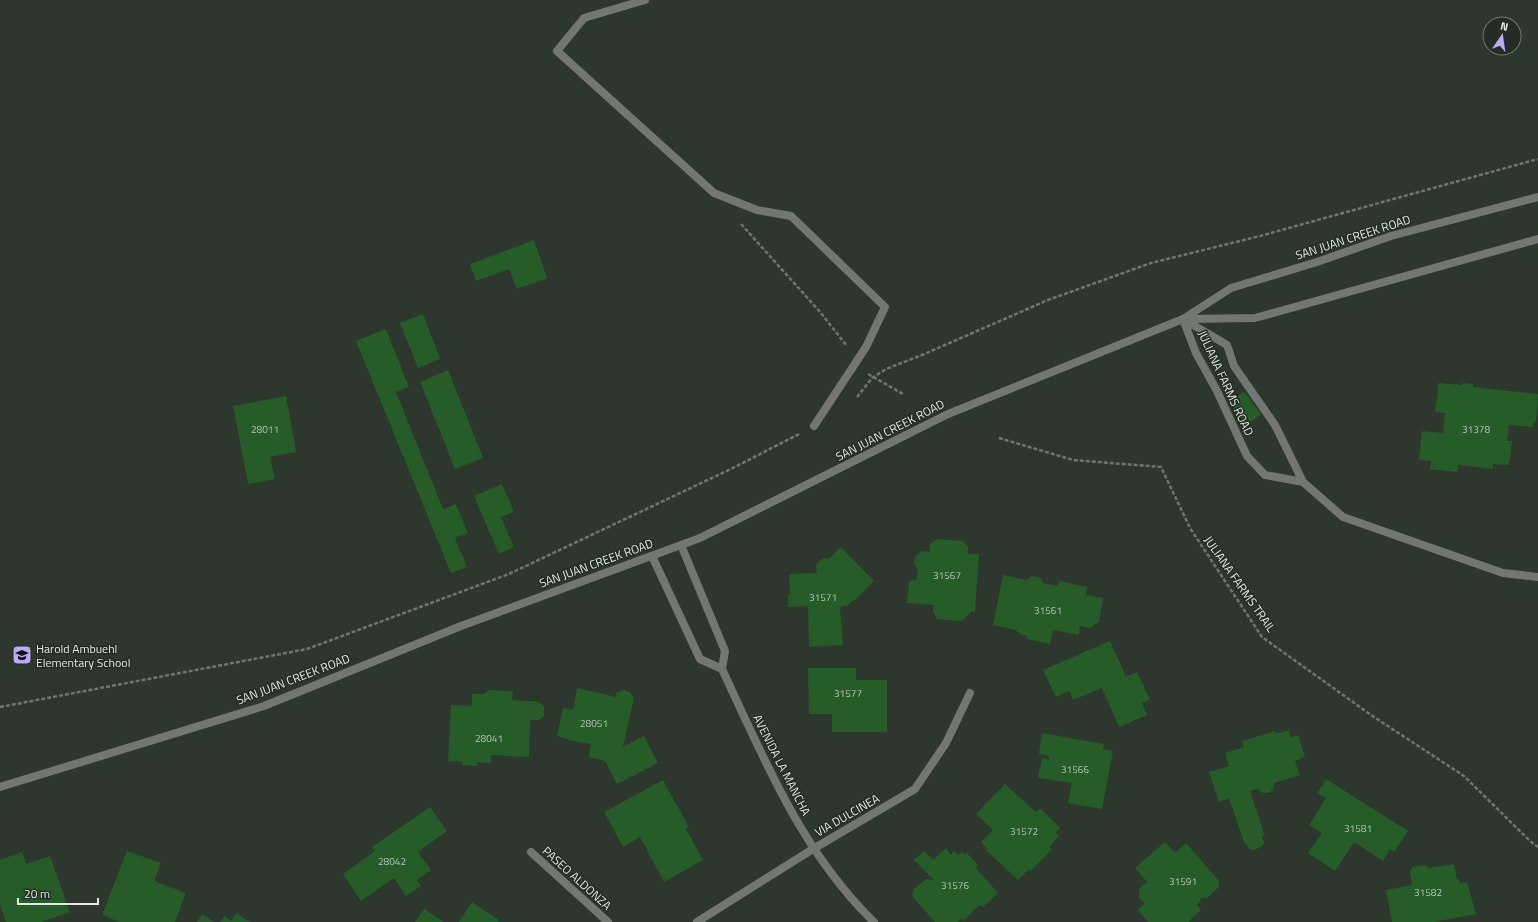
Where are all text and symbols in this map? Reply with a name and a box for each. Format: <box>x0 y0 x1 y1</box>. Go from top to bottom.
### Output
north arrow <box>1482 16 1522 56</box>
text: N <box>1499 18 1510 35</box>
street label: SAN JUAN CREEK ROAD <box>1293 209 1413 265</box>
street label: JULIANA FARMS ROAD <box>1193 327 1259 439</box>
street label: SAN JUAN CREEK ROAD <box>832 394 948 466</box>
house number: 28011 <box>251 422 279 437</box>
house number: 31378 <box>1462 422 1490 437</box>
street label: JULIANA FARMS TRAIL <box>1199 532 1281 636</box>
street label: SAN JUAN CREEK ROAD <box>536 533 656 592</box>
house number: 31567 <box>933 568 961 583</box>
house number: 31571 <box>809 590 837 605</box>
house number: 31561 <box>1034 603 1062 618</box>
place label: Harold Ambuehl Elementary School <box>36 639 130 672</box>
school or university icon: Harold Ambuehl Elementary School <box>11 644 33 666</box>
street label: SAN JUAN CREEK ROAD <box>234 649 353 709</box>
house number: 31577 <box>834 686 862 701</box>
street label: AVENIDA LA MANCHA <box>748 711 816 819</box>
house number: 28051 <box>580 716 608 731</box>
house number: 28041 <box>475 731 503 746</box>
house number: 31566 <box>1061 762 1089 777</box>
street label: VIA DULCINEA <box>811 789 883 841</box>
house number: 31581 <box>1344 821 1372 836</box>
house number: 31572 <box>1010 824 1038 839</box>
street label: PASEO ALDONZA <box>538 842 616 914</box>
house number: 28042 <box>378 854 406 869</box>
house number: 31591 <box>1169 874 1197 889</box>
house number: 31576 <box>941 878 969 893</box>
scale bar <box>18 880 98 906</box>
text: 20 m <box>24 884 50 903</box>
house number: 31582 <box>1414 885 1442 900</box>

